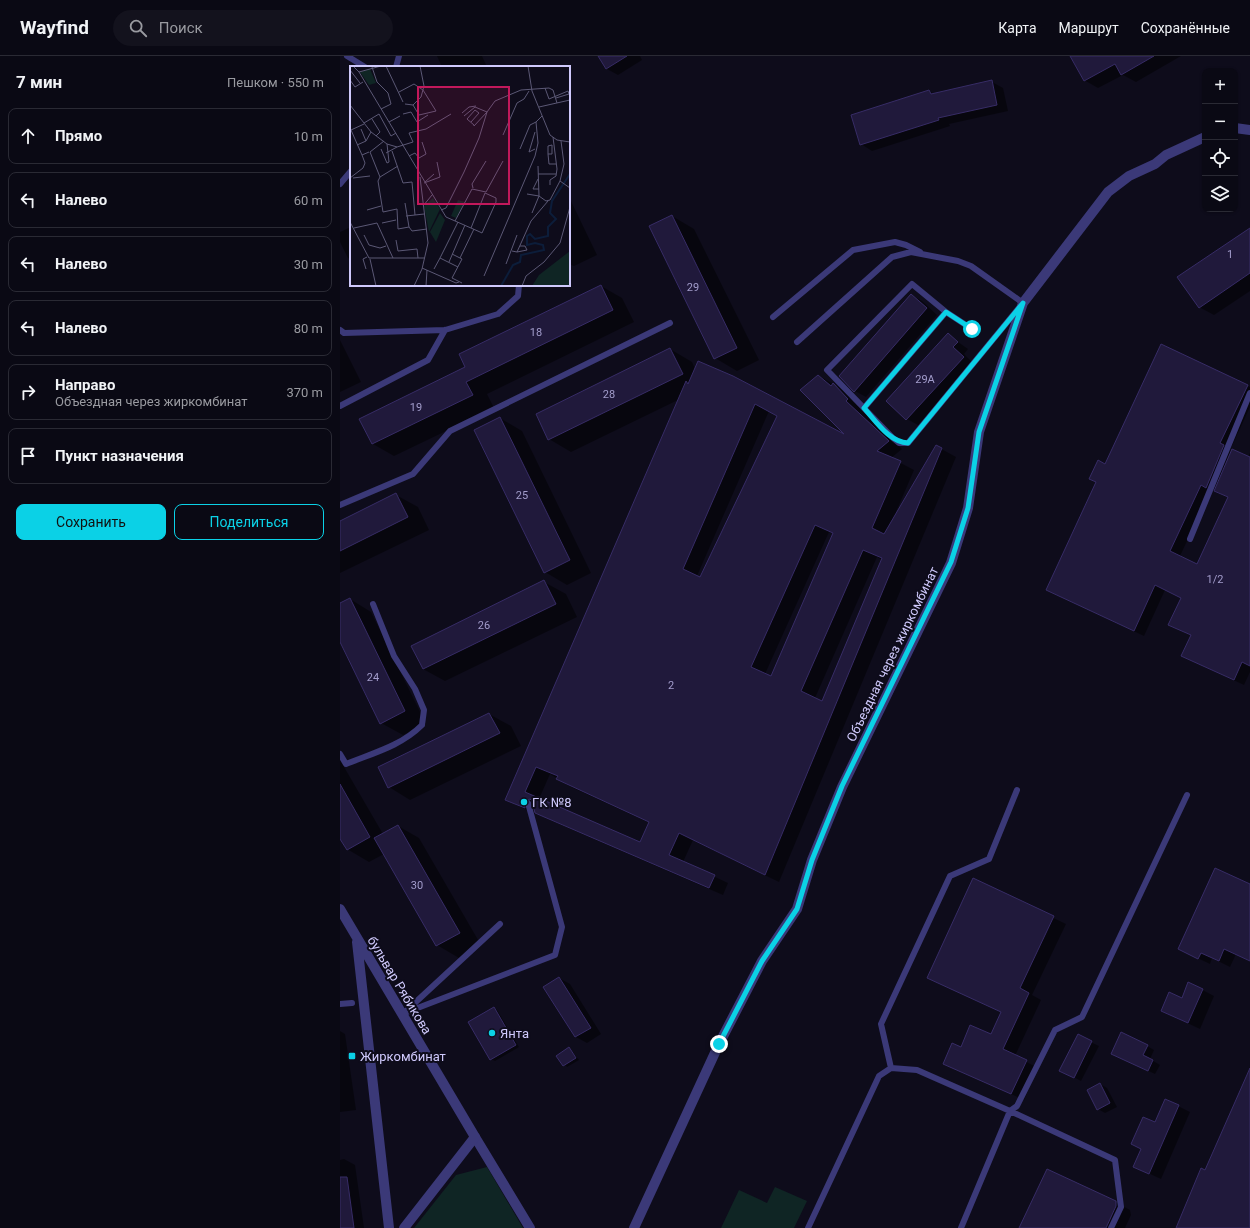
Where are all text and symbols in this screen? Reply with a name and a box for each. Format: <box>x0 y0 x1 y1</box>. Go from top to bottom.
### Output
search box <box>113 10 393 46</box>
text: Wayfind <box>20 16 89 39</box>
icon: search <box>127 17 149 39</box>
text: Поиск <box>159 19 203 37</box>
text: Карта <box>998 20 1037 36</box>
text: Маршрут <box>1059 20 1119 36</box>
text: Сохранённые <box>1141 20 1230 36</box>
inset map <box>350 66 570 286</box>
map controls <box>1202 68 1238 212</box>
button: + <box>1202 68 1238 104</box>
text: 7 мин <box>16 72 62 92</box>
text: Пешком · 550 m <box>227 75 324 90</box>
button: − <box>1202 104 1238 140</box>
icon: ahead <box>17 125 39 147</box>
text: Прямо <box>55 127 102 145</box>
text: 10 m <box>294 129 323 144</box>
button: locate <box>1202 140 1238 176</box>
button: layers <box>1202 176 1238 212</box>
icon: left <box>17 189 39 211</box>
text: Налево <box>55 191 107 209</box>
text: 60 m <box>294 193 323 208</box>
house number: 1 <box>1227 248 1233 261</box>
icon: left <box>17 253 39 275</box>
text: Налево <box>55 255 107 273</box>
text: 30 m <box>294 257 323 272</box>
house number: 29 <box>687 281 699 294</box>
icon: left <box>17 317 39 339</box>
text: Налево <box>55 319 107 337</box>
route start <box>963 320 981 338</box>
text: 80 m <box>294 321 323 336</box>
house number: 18 <box>530 326 542 339</box>
house number: 29А <box>915 373 936 386</box>
text: Направо <box>55 376 116 394</box>
icon: right <box>17 381 39 403</box>
text: 370 m <box>286 385 323 400</box>
house number: 28 <box>603 388 615 401</box>
text: Объездная через жиркомбинат <box>55 394 247 409</box>
house number: 19 <box>410 401 422 414</box>
icon: arrive <box>17 445 39 467</box>
text: Пункт назначения <box>55 447 184 465</box>
house number: 25 <box>516 489 528 502</box>
button: Сохранить <box>16 504 166 540</box>
button: Поделиться <box>174 504 324 540</box>
street label: Объездная через жиркомбинат <box>844 564 941 744</box>
house number: 1/2 <box>1207 573 1223 586</box>
house number: 26 <box>478 619 490 632</box>
house number: 24 <box>367 671 379 684</box>
house number: 2 <box>668 679 674 692</box>
place label: ГК №8 <box>532 795 571 810</box>
marker: ГК №8 <box>519 797 529 807</box>
house number: 30 <box>411 879 423 892</box>
street label: бульвар Рябикова <box>364 934 435 1037</box>
place label: Янта <box>500 1026 529 1041</box>
marker: Янта <box>487 1028 497 1038</box>
route end <box>710 1035 728 1053</box>
place label: Жиркомбинат <box>360 1049 446 1064</box>
marker: Жиркомбинат <box>347 1051 357 1061</box>

